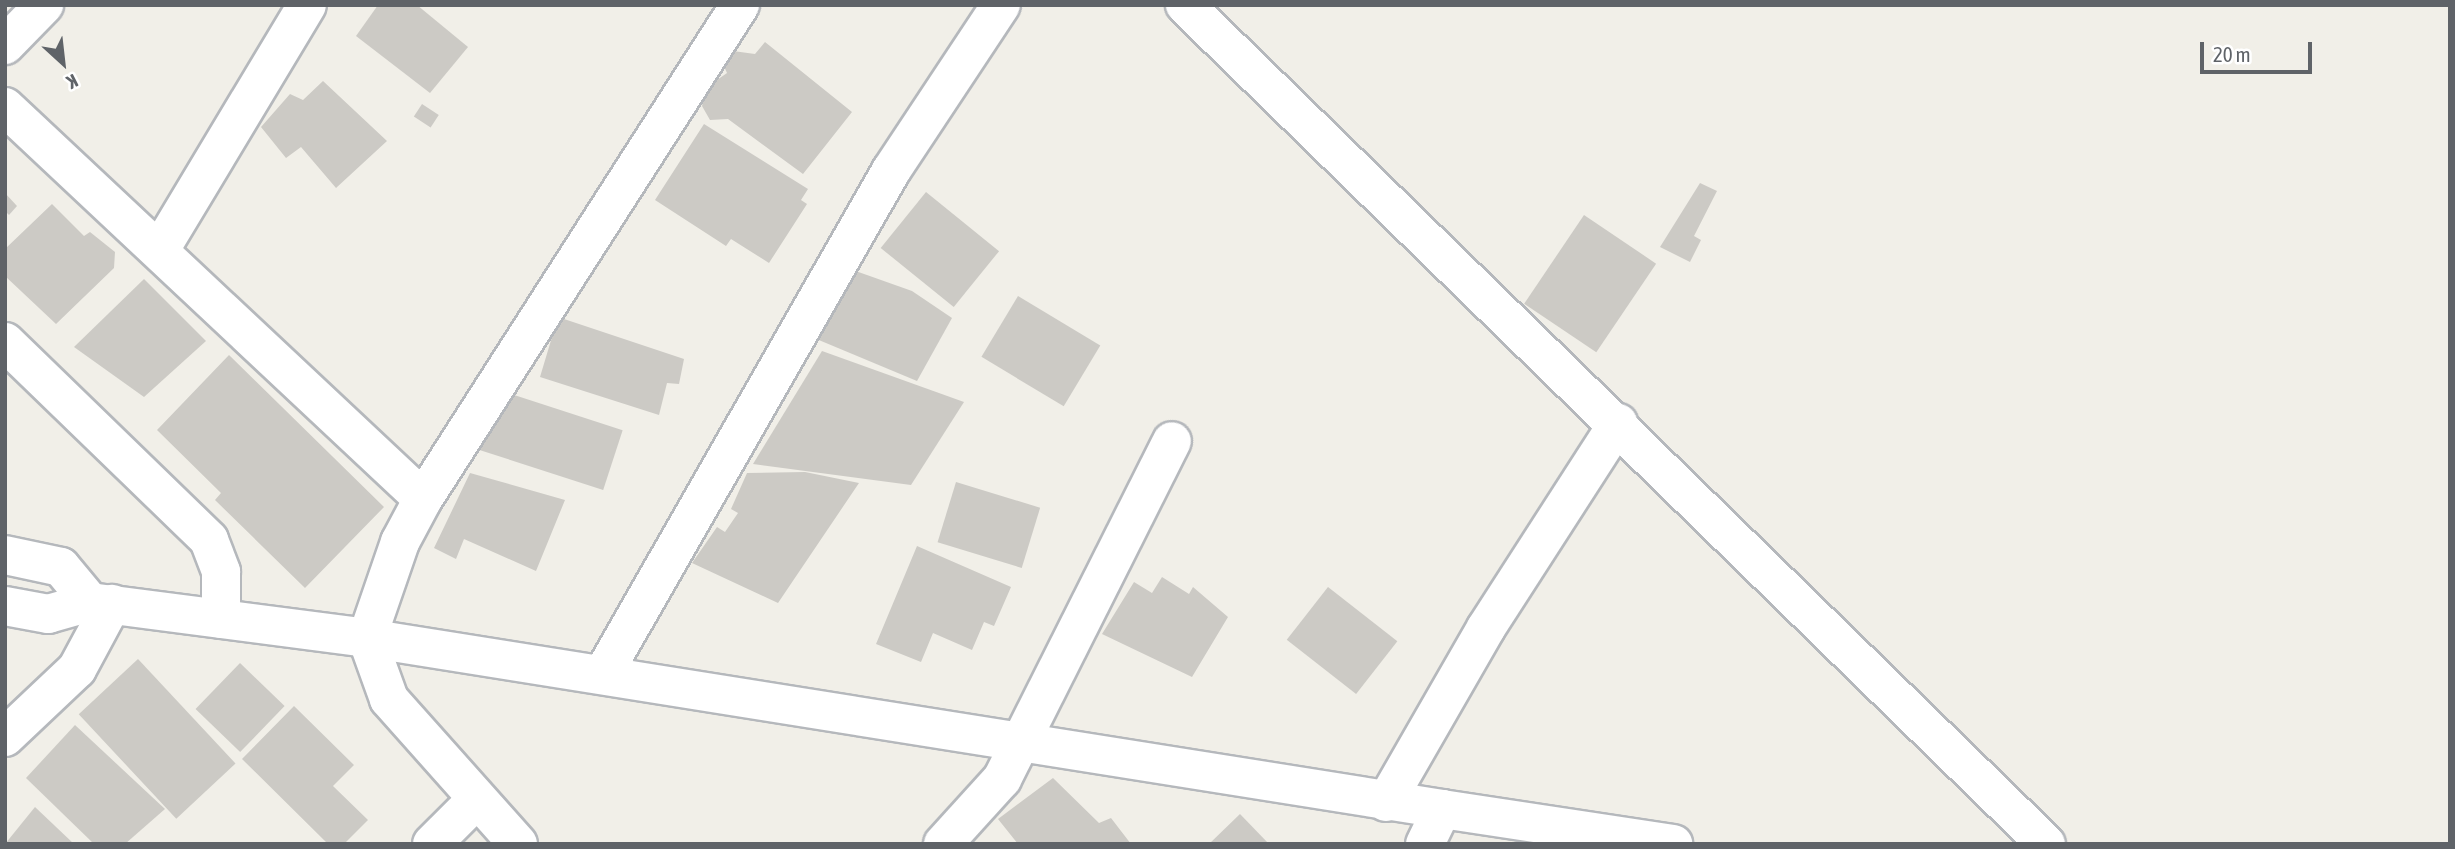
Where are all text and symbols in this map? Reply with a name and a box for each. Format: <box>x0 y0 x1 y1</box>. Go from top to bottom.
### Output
north arrow <box>28 28 98 98</box>
scale bar <box>2203 28 2315 72</box>
text: 20 m <box>2213 42 2251 66</box>
text: K <box>63 70 82 94</box>

